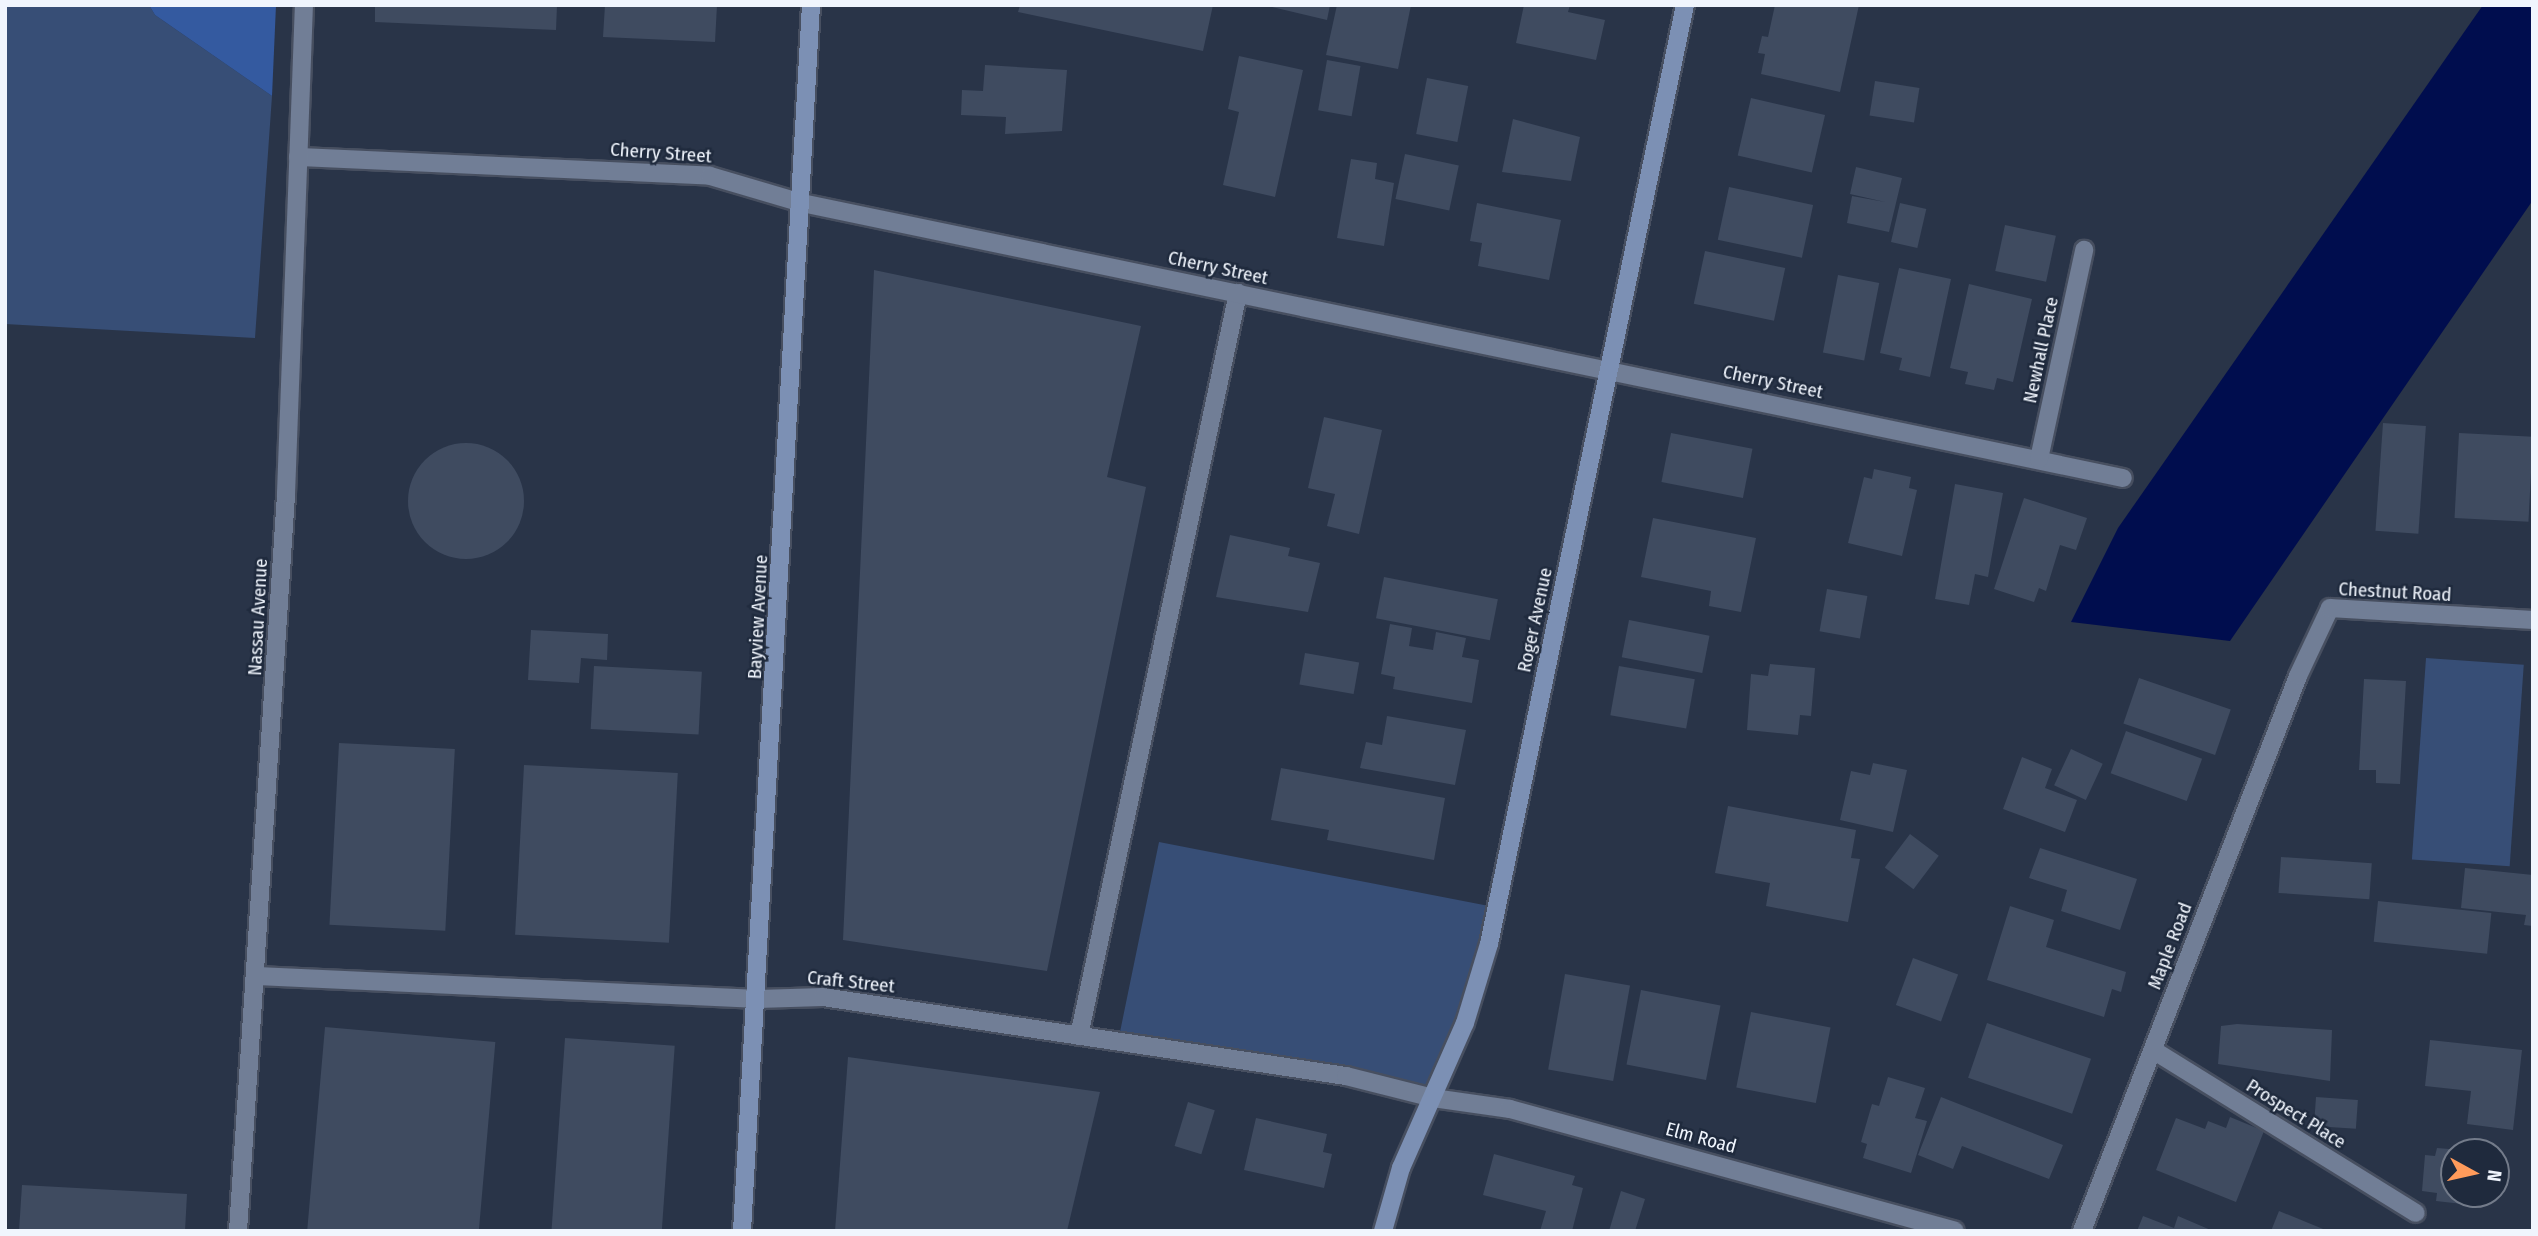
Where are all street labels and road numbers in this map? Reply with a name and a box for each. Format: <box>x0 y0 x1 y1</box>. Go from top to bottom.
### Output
street label: Cherry Street <box>609 138 713 168</box>
street label: Cherry Street <box>1166 246 1270 290</box>
street label: Newhall Place <box>2019 295 2063 405</box>
street label: Cherry Street <box>1721 360 1825 404</box>
street label: Bayview Avenue <box>743 554 773 680</box>
street label: Nassau Avenue <box>244 558 272 676</box>
street label: Roger Avenue <box>1513 566 1557 674</box>
street label: Chestnut Road <box>2338 578 2452 606</box>
street label: Maple Road <box>2143 899 2197 993</box>
street label: Craft Street <box>806 966 896 998</box>
street label: Prospect Place <box>2242 1074 2350 1154</box>
street label: Elm Road <box>1663 1118 1739 1158</box>

